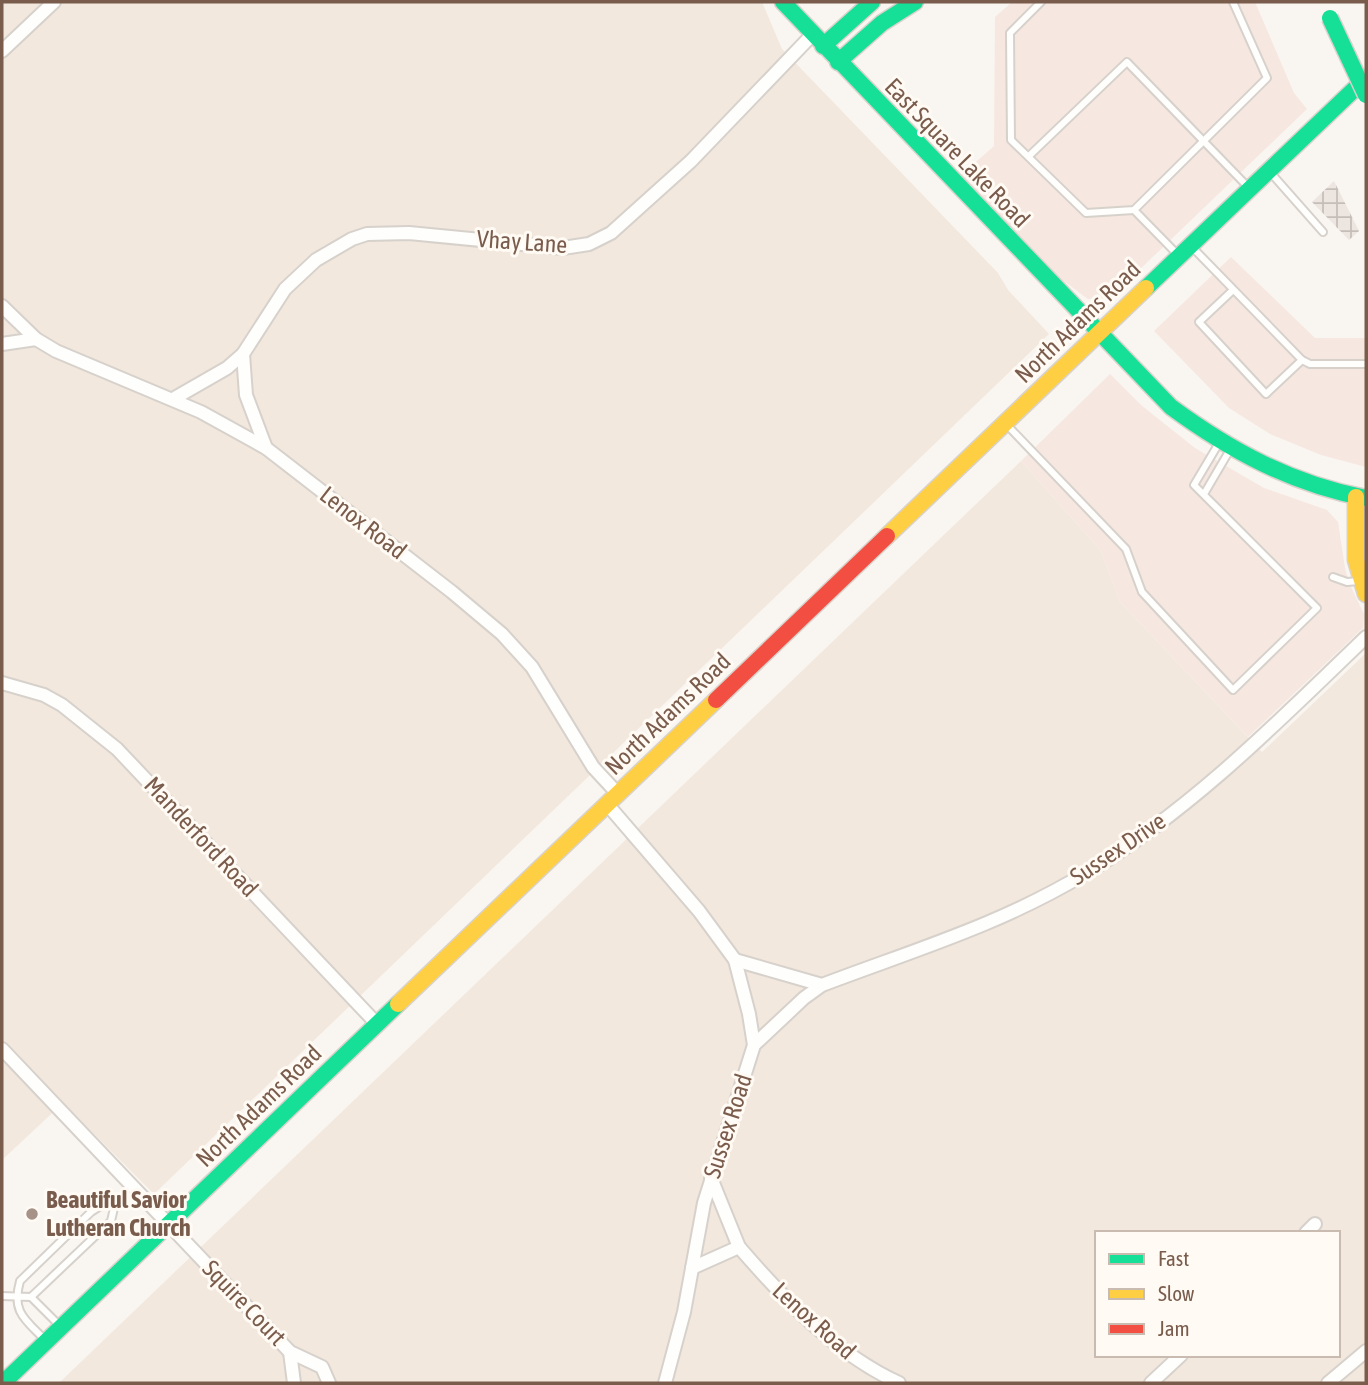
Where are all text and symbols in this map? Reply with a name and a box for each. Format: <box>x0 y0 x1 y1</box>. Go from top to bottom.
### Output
street label: East Square Lake Road <box>880 73 1035 233</box>
street label: Vhay Lane <box>476 225 568 258</box>
street label: North Adams Road <box>1010 255 1146 388</box>
street label: Lenox Road <box>315 481 412 565</box>
street label: North Adams Road <box>600 647 736 780</box>
street label: Manderford Road <box>139 771 264 902</box>
street label: Sussex Drive <box>1065 807 1170 890</box>
street label: North Adams Road <box>191 1039 327 1172</box>
street label: Sussex Road <box>698 1070 757 1181</box>
place label: Beautiful Savior Lutheran Church <box>46 1186 191 1241</box>
marker: Beautiful Savior Lutheran Church <box>24 1206 40 1222</box>
legend <box>1095 1231 1340 1357</box>
text: Fast <box>1158 1246 1189 1270</box>
street label: Squire Court <box>197 1255 291 1351</box>
street label: Lenox Road <box>768 1277 861 1365</box>
text: Slow <box>1158 1281 1195 1305</box>
text: Jam <box>1158 1316 1190 1340</box>

